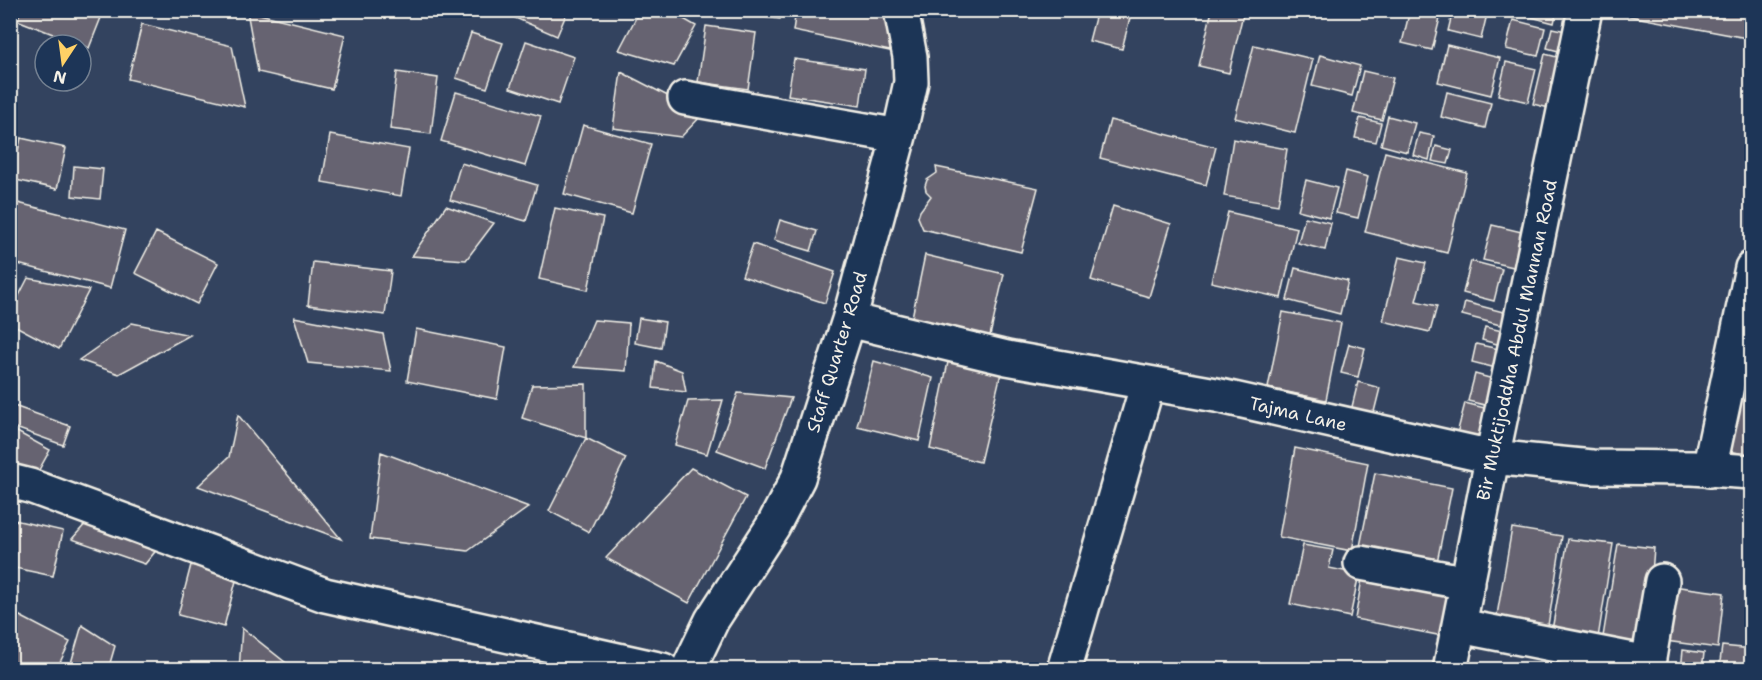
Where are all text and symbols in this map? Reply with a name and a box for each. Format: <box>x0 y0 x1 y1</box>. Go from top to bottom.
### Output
north arrow <box>33 33 93 93</box>
text: N <box>51 65 68 89</box>
street label: Bir Muktijoddha Abdul Mannan Road <box>1471 177 1563 503</box>
street label: Staff Quarter Road <box>801 269 873 435</box>
street label: Tajma Lane <box>1247 391 1349 437</box>

